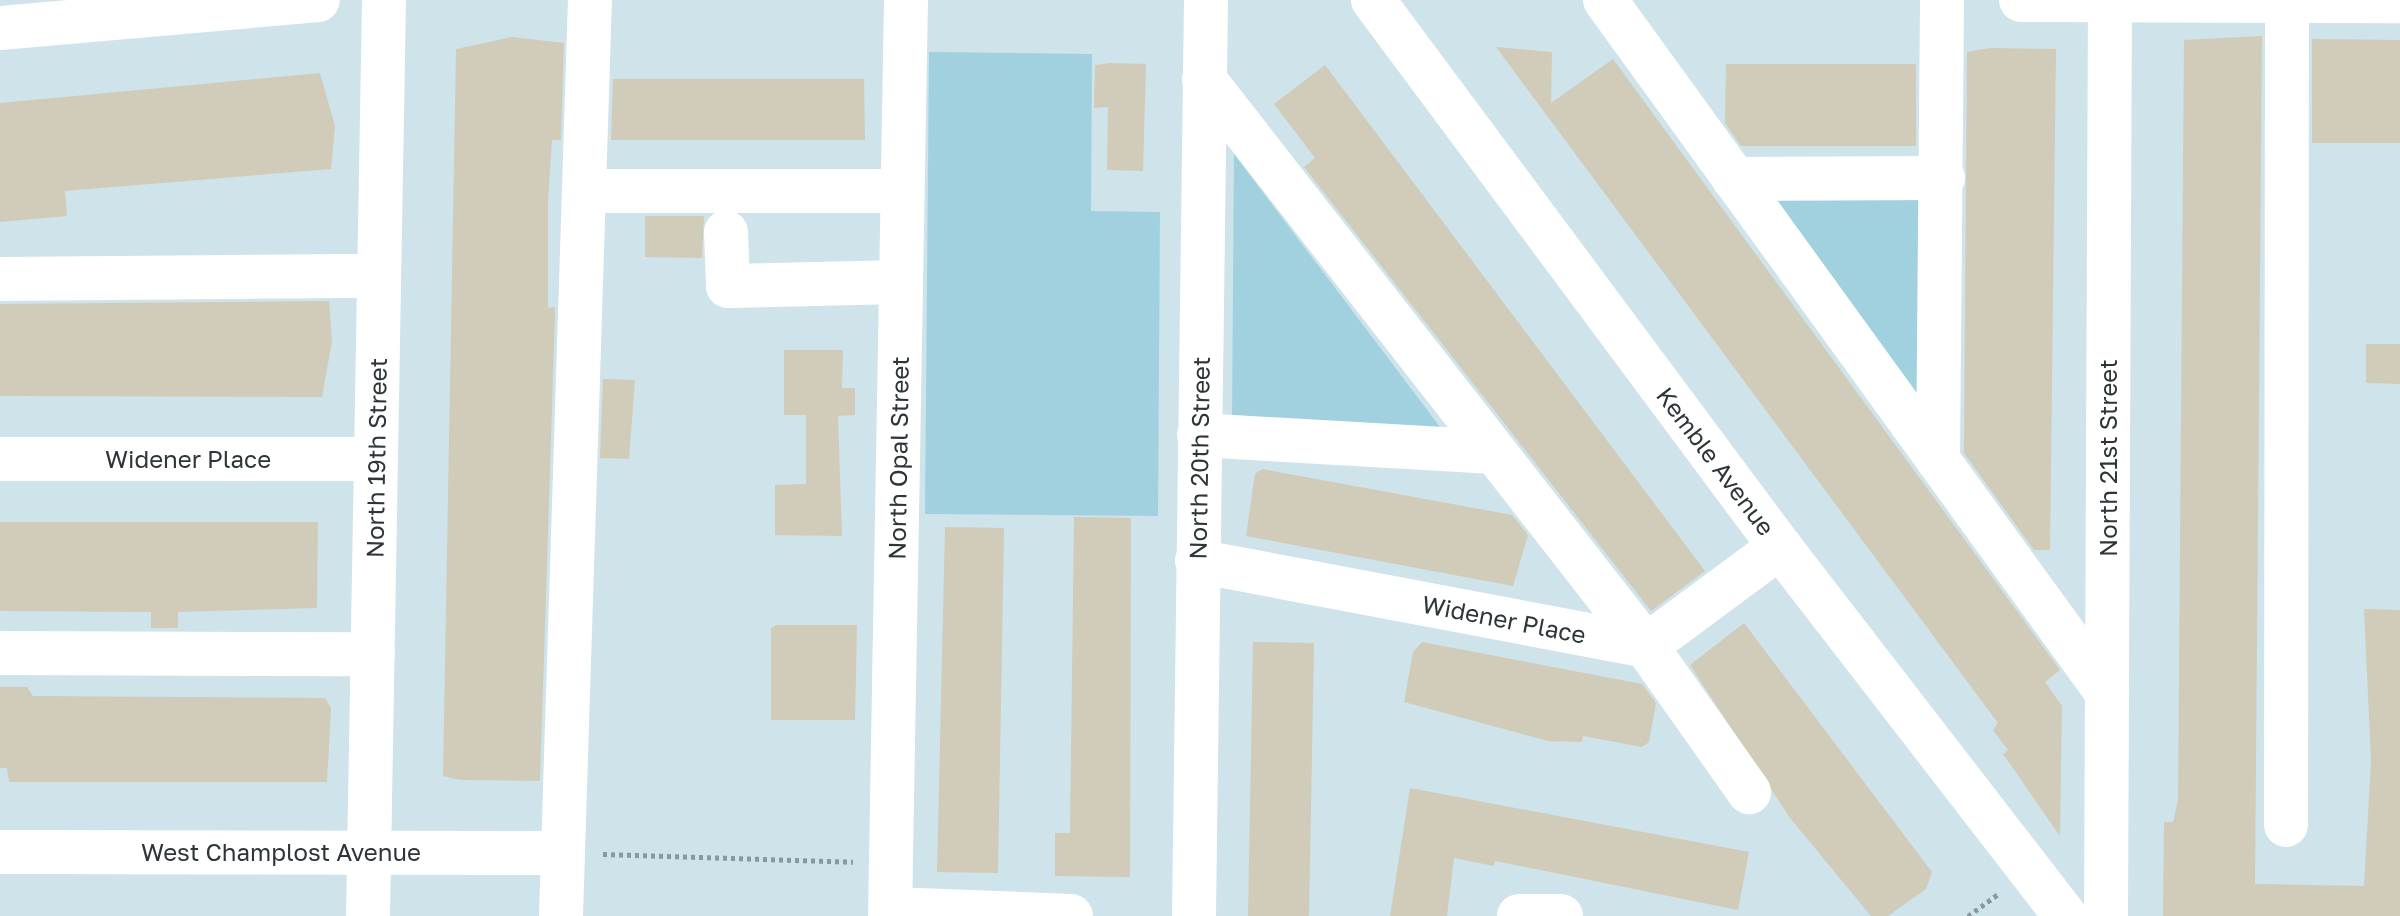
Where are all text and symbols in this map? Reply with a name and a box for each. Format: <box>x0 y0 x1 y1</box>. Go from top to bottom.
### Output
street label: North Opal Street <box>882 356 914 560</box>
street label: North 20th Street <box>1183 356 1215 560</box>
street label: North 19th Street <box>360 358 392 558</box>
street label: North 21st Street <box>2094 359 2122 557</box>
street label: Kemble Avenue <box>1651 381 1781 541</box>
street label: Widener Place <box>105 445 271 473</box>
street label: Widener Place <box>1420 589 1588 649</box>
street label: West Champlost Avenue <box>141 838 421 866</box>

